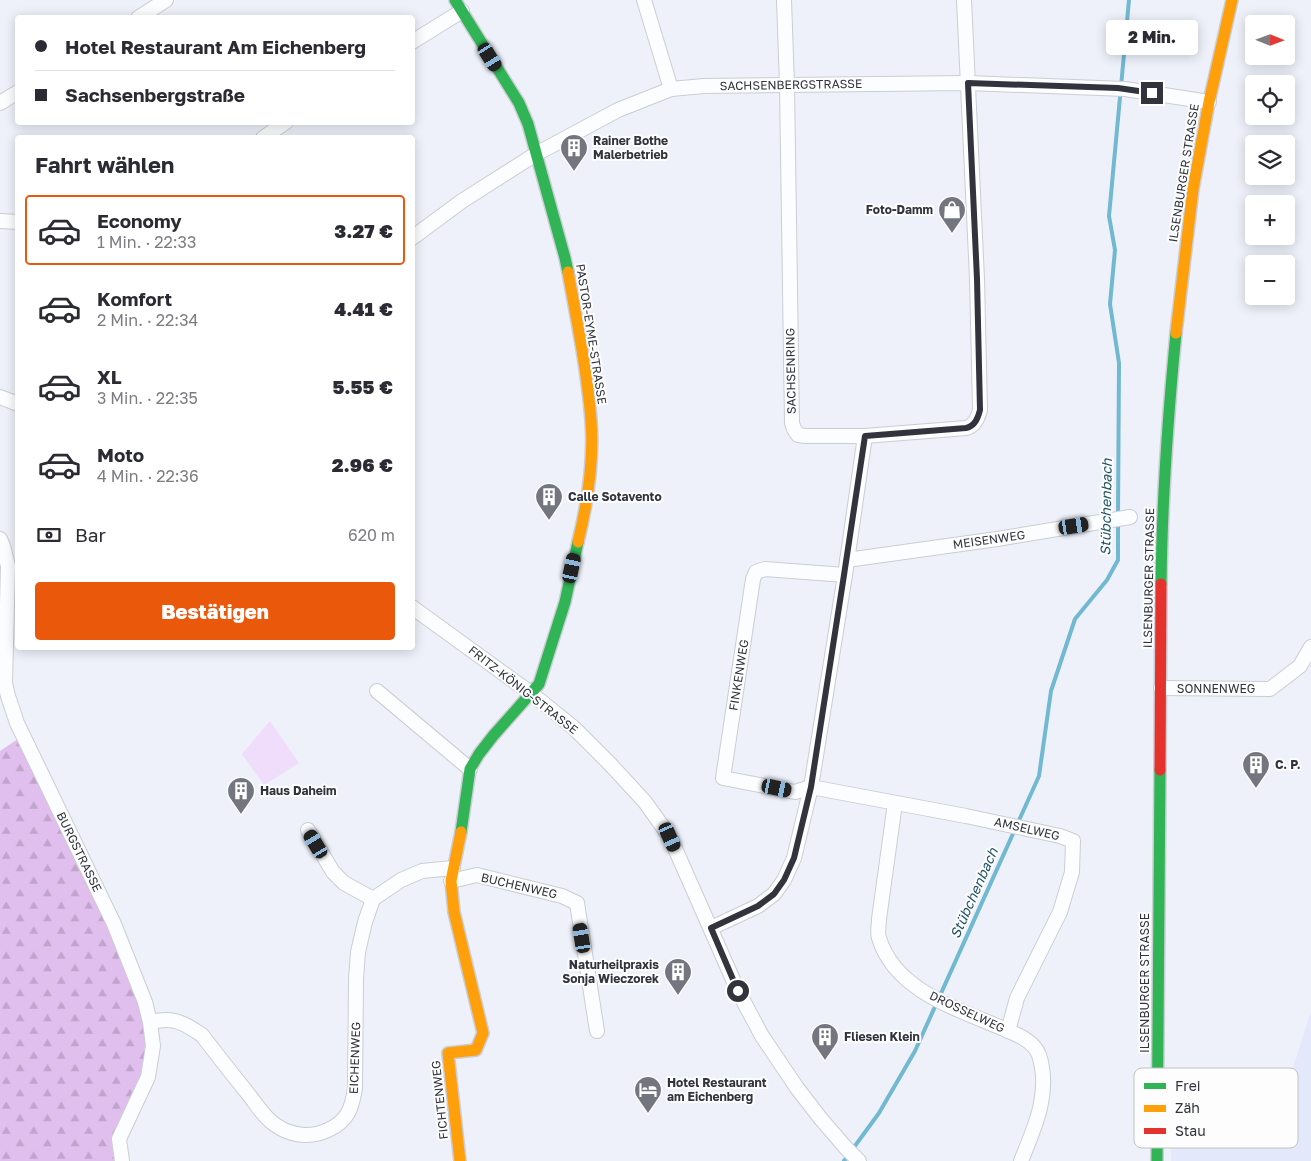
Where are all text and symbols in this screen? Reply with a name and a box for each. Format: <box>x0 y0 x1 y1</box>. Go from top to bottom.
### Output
north arrow <box>1245 15 1295 65</box>
map controls <box>1245 15 1295 305</box>
callout: 2 Min. <box>1106 21 1198 56</box>
text: 2 Min. <box>1128 27 1176 47</box>
text: Hotel Restaurant Am Eichenberg <box>65 35 366 58</box>
car <box>475 40 504 74</box>
button: locate <box>1245 75 1295 125</box>
street label: SACHSENBERGSTRASSE <box>720 76 862 93</box>
route end <box>1141 82 1163 104</box>
text: Sachsenbergstraße <box>65 83 245 106</box>
street label: ILSENBURGER STRASSE <box>1165 103 1202 243</box>
building icon: Rainer Bothe Malerbetrieb <box>559 133 589 172</box>
place label: Rainer Bothe Malerbetrieb <box>593 133 669 162</box>
button: layers <box>1245 135 1295 185</box>
text: Fahrt wählen <box>35 151 174 178</box>
shop icon: Foto-Damm <box>937 195 967 234</box>
button: + <box>1245 195 1295 245</box>
place label: Foto-Damm <box>866 202 933 217</box>
icon: car <box>37 208 82 253</box>
text: Economy <box>97 209 182 232</box>
text: 3.27 € <box>334 219 393 242</box>
text: 1 Min. · 22:33 <box>97 232 196 252</box>
button: − <box>1245 255 1295 305</box>
street label: PASTOR-EYME-STRASSE <box>573 262 610 405</box>
icon: car <box>37 286 82 331</box>
text: Komfort <box>97 287 172 310</box>
text: 4.41 € <box>334 297 393 320</box>
text: 2 Min. · 22:34 <box>97 310 198 330</box>
street label: SACHSENRING <box>782 328 799 414</box>
icon: car <box>37 364 82 409</box>
text: XL <box>97 365 122 388</box>
text: 5.55 € <box>332 375 393 398</box>
text: 3 Min. · 22:35 <box>97 388 198 408</box>
icon: car <box>37 442 82 487</box>
text: Moto <box>97 443 144 466</box>
text: 2.96 € <box>332 453 393 476</box>
water label: Stübchenbach <box>1096 457 1115 556</box>
text: 4 Min. · 22:36 <box>97 466 199 486</box>
building icon: Calle Sotavento <box>534 482 564 521</box>
place label: Calle Sotavento <box>568 489 662 504</box>
street label: ILSENBURGER STRASSE <box>1140 508 1157 648</box>
car <box>1058 516 1089 536</box>
icon: cash <box>35 521 63 549</box>
text: Bar <box>75 523 106 546</box>
text: 620 m <box>348 525 395 545</box>
street label: MEISENWEG <box>952 527 1026 552</box>
car <box>561 552 582 584</box>
button: Bestätigen <box>35 582 395 640</box>
street label: FINKENWEG <box>725 638 752 712</box>
street label: FRITZ-KÖNIG-STRASSE <box>466 642 581 737</box>
street label: SONNENWEG <box>1177 681 1255 696</box>
building icon: C. P. <box>1241 750 1271 789</box>
place label: C. P. <box>1275 757 1301 772</box>
building icon: Haus Daheim <box>226 776 256 815</box>
car <box>760 778 793 798</box>
place label: Haus Daheim <box>260 783 337 798</box>
street label: BURGSTRASSE <box>54 809 105 894</box>
street label: AMSELWEG <box>993 814 1061 843</box>
car <box>657 820 682 854</box>
car <box>301 827 330 861</box>
water label: Stübchenbach <box>946 844 1002 941</box>
street label: BUCHENWEG <box>480 869 559 902</box>
street label: ILSENBURGER STRASSE <box>1137 913 1152 1053</box>
car <box>572 922 591 954</box>
place label: Naturheilpraxis Sonja Wieczorek <box>562 957 659 986</box>
building icon: Naturheilpraxis Sonja Wieczorek <box>663 957 693 996</box>
route start <box>727 980 749 1002</box>
street label: DROSSELWEG <box>927 988 1007 1036</box>
street label: EICHENWEG <box>346 1022 363 1094</box>
building icon: Fliesen Klein <box>810 1022 840 1061</box>
place label: Fliesen Klein <box>844 1029 920 1044</box>
street label: FICHTENWEG <box>428 1060 451 1140</box>
legend <box>1134 1068 1298 1148</box>
hotel icon: Hotel Restaurant am Eichenberg <box>633 1075 663 1114</box>
place label: Hotel Restaurant am Eichenberg <box>667 1075 767 1104</box>
text: Frei <box>1175 1077 1201 1094</box>
text: Zäh <box>1175 1099 1200 1116</box>
text: Stau <box>1175 1122 1206 1139</box>

